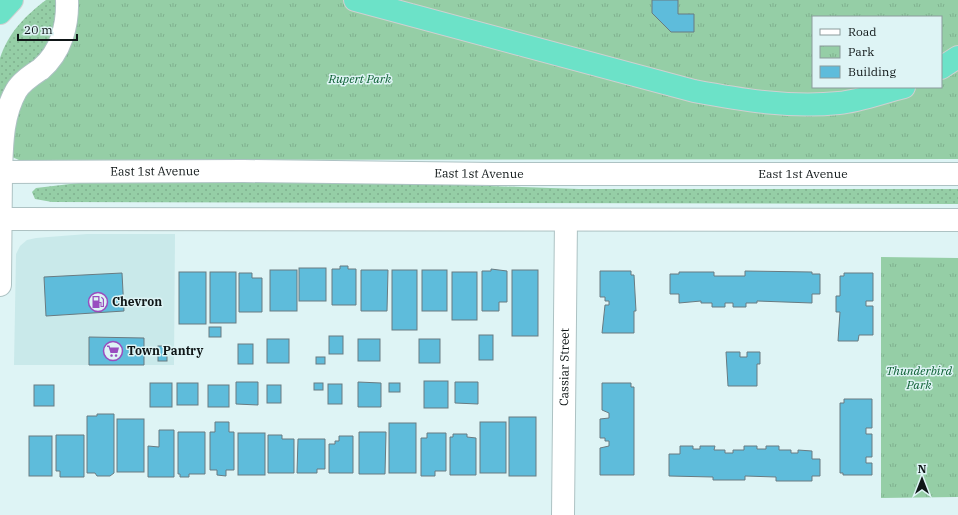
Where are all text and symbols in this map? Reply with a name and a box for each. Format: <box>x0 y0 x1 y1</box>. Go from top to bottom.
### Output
scale bar <box>18 16 77 42</box>
legend <box>812 16 942 88</box>
text: 20 m <box>24 22 53 37</box>
text: Road <box>848 24 877 39</box>
text: Park <box>848 44 874 59</box>
text: Building <box>848 64 896 79</box>
park label: Rupert Park <box>328 71 392 86</box>
street label: East 1st Avenue <box>110 163 200 179</box>
street label: East 1st Avenue <box>434 165 524 181</box>
street label: East 1st Avenue <box>758 166 848 181</box>
fuel station icon: Chevron <box>87 291 109 313</box>
place label: Chevron <box>112 294 162 309</box>
street label: Cassiar Street <box>556 328 572 406</box>
supermarket icon: Town Pantry <box>102 340 124 362</box>
place label: Town Pantry <box>127 343 203 358</box>
park label: Thunderbird Park <box>886 363 952 392</box>
north arrow <box>902 459 942 499</box>
text: N <box>918 462 927 476</box>

